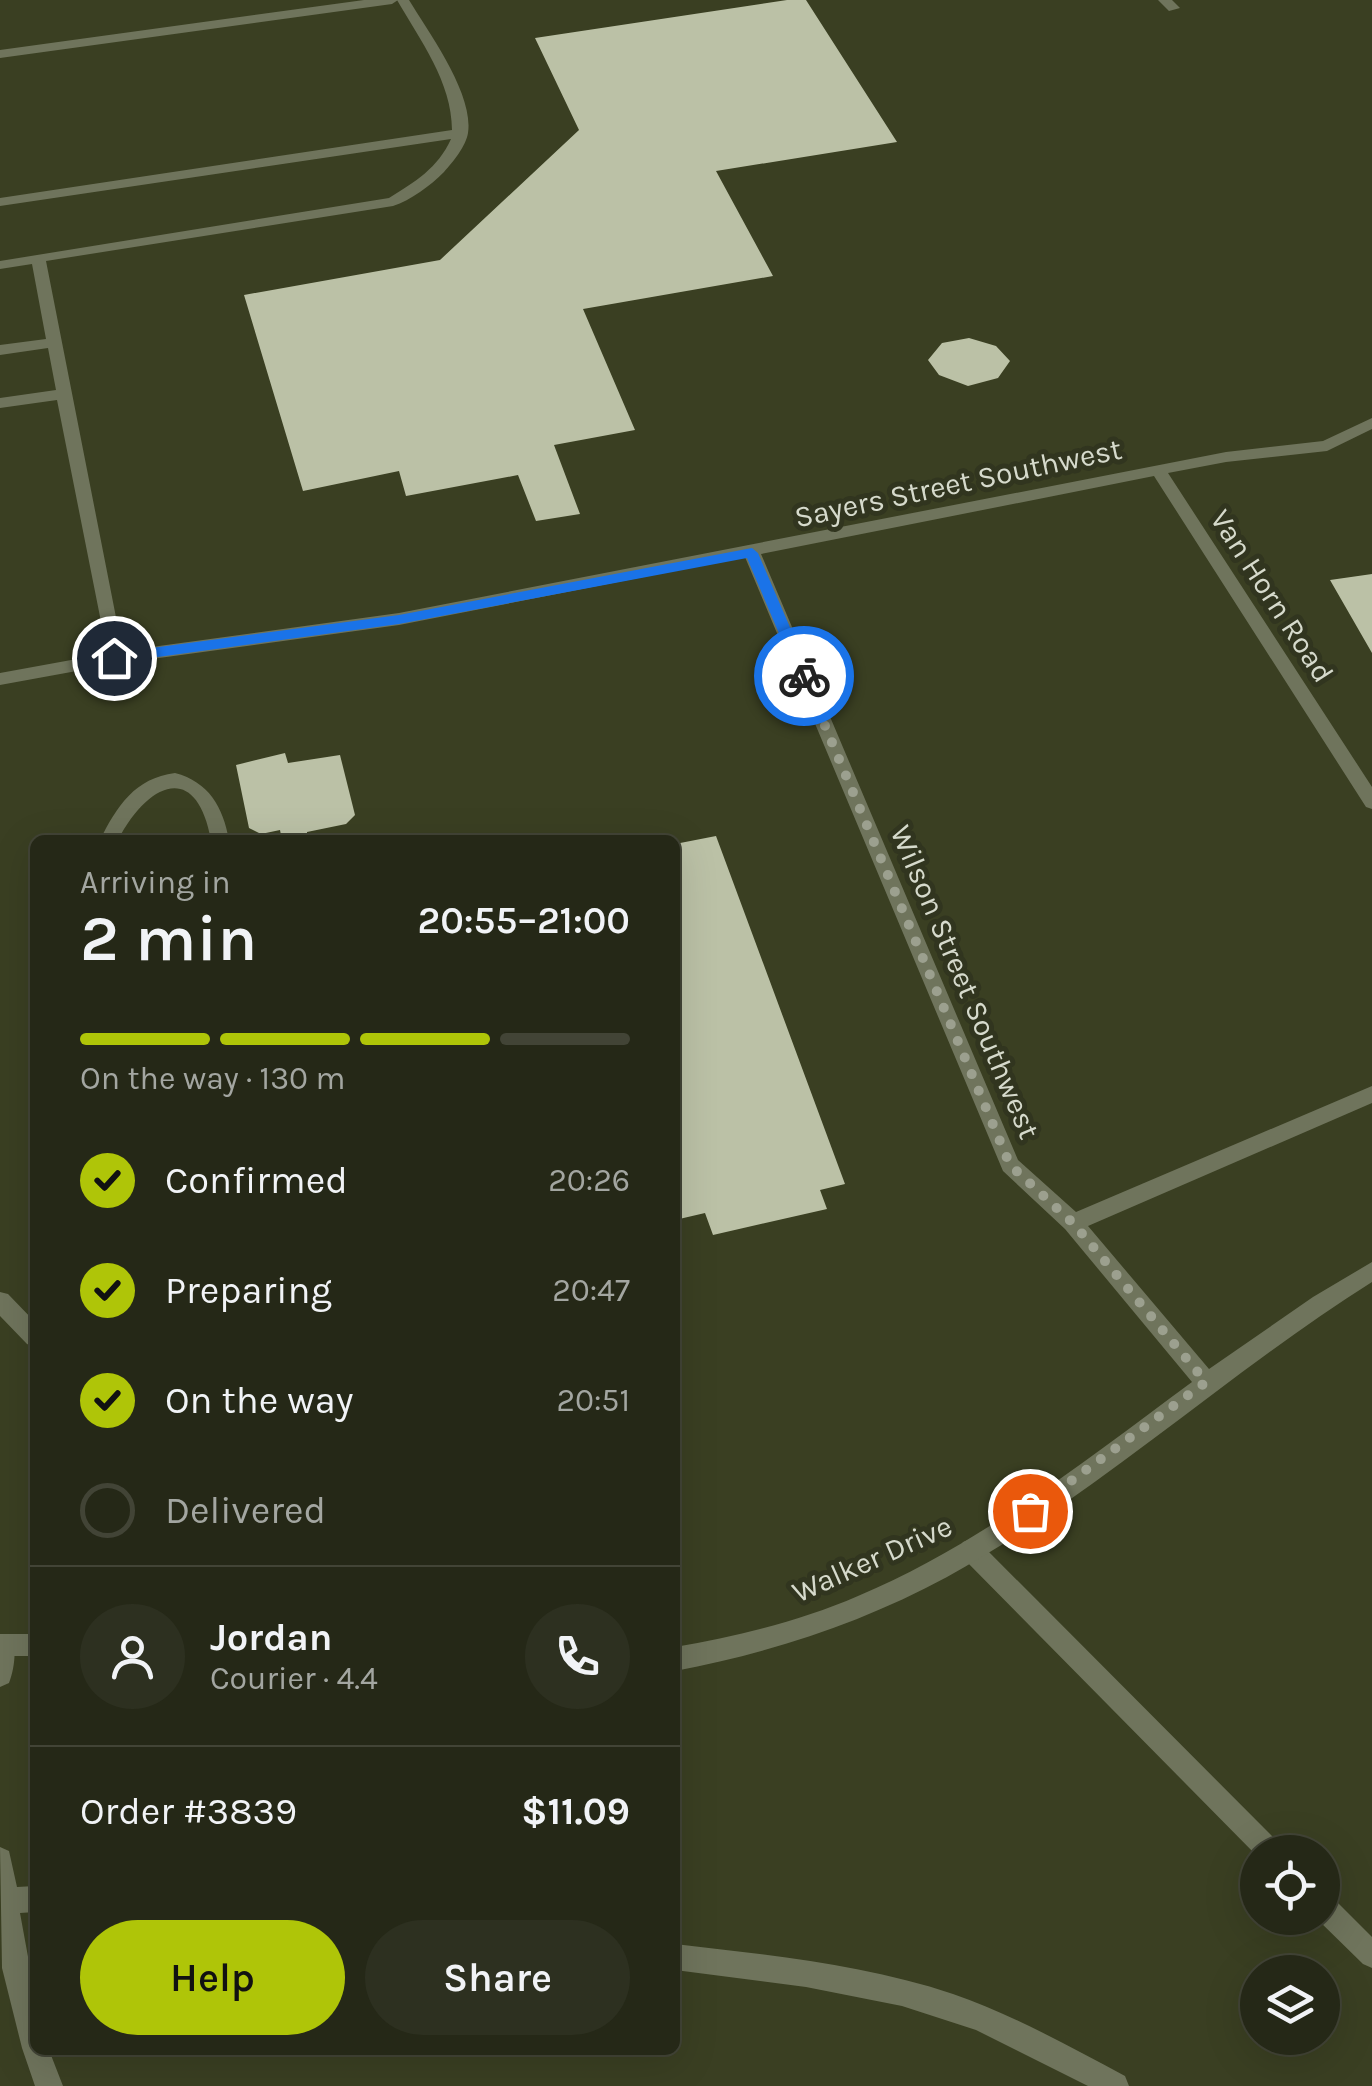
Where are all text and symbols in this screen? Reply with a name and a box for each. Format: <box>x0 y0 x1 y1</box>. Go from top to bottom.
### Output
street label: Sayers Street Southwest <box>791 431 1125 535</box>
street label: Van Horn Road <box>1203 503 1341 689</box>
pin <box>72 616 157 701</box>
courier <box>754 626 854 726</box>
icon: home <box>87 631 142 686</box>
icon: bike <box>777 649 832 704</box>
street label: Wilson Street Southwest <box>883 820 1047 1144</box>
text: Arriving in <box>80 864 231 901</box>
text: 20:55–21:00 <box>417 898 630 943</box>
text: 2 min <box>80 900 257 976</box>
text: On the way · 130 m <box>80 1060 346 1097</box>
icon: check <box>80 1153 135 1208</box>
text: Confirmed <box>165 1158 348 1203</box>
text: 20:26 <box>548 1162 630 1199</box>
icon: check <box>80 1263 135 1318</box>
text: Preparing <box>165 1268 332 1313</box>
text: 20:47 <box>552 1272 630 1309</box>
icon: check <box>80 1373 135 1428</box>
text: On the way <box>165 1378 353 1423</box>
text: 20:51 <box>556 1382 630 1419</box>
pin <box>988 1469 1073 1554</box>
icon: bag <box>1003 1484 1058 1539</box>
text: Delivered <box>165 1488 326 1533</box>
street label: Walker Drive <box>787 1508 957 1610</box>
button: person <box>80 1604 185 1709</box>
button: phone <box>525 1604 630 1709</box>
text: Jordan <box>210 1615 333 1660</box>
text: Courier · 4.4 <box>210 1660 378 1697</box>
text: Order #3839 <box>80 1789 297 1834</box>
text: $11.09 <box>521 1789 630 1834</box>
map controls <box>1240 1835 1340 2055</box>
button: locate <box>1240 1835 1340 1935</box>
button: Help <box>80 1920 345 2035</box>
button: Share <box>365 1920 630 2035</box>
button: layers <box>1240 1955 1340 2055</box>

